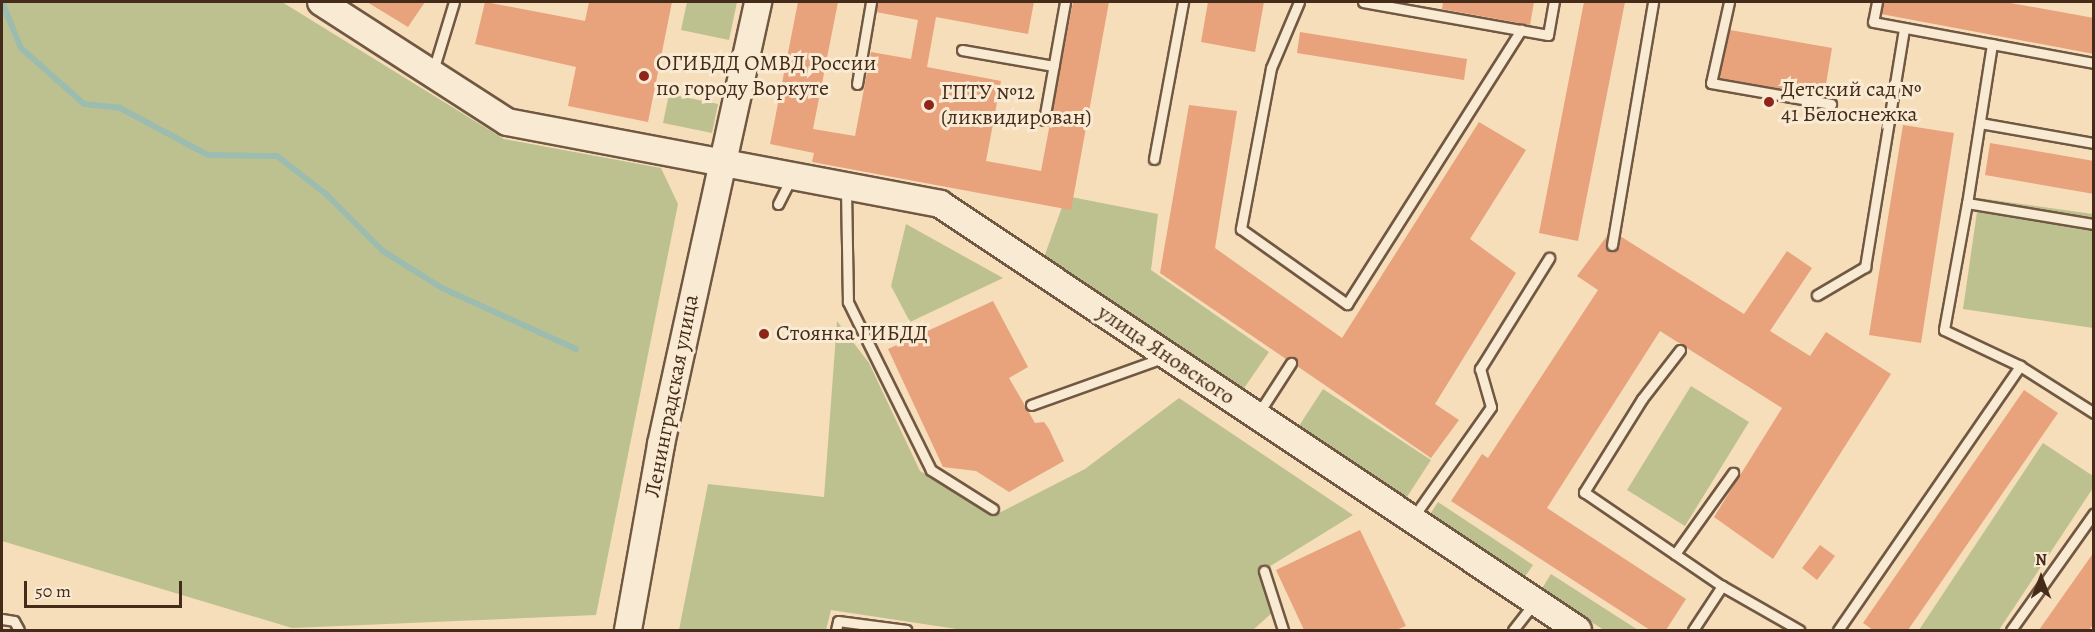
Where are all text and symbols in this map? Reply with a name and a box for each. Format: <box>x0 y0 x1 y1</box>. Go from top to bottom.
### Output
place label: ОГИБДД ОМВД России по городу Воркуте <box>656 50 876 101</box>
marker: ОГИБДД ОМВД России по городу Воркуте <box>637 69 651 83</box>
place label: Детский сад № 41 Белоснежка <box>1781 76 1921 128</box>
place label: ГПТУ №12 (ликвидирован) <box>941 79 1091 130</box>
marker: Детский сад № 41 Белоснежка <box>1762 95 1776 109</box>
marker: ГПТУ №12 (ликвидирован) <box>922 98 936 112</box>
street label: Ленинградская улица <box>639 292 705 500</box>
street label: улица Яновского <box>1092 299 1240 411</box>
place label: Стоянка ГИБДД <box>776 321 928 347</box>
marker: Стоянка ГИБДД <box>757 327 771 341</box>
north arrow <box>2011 548 2071 608</box>
text: N <box>2035 549 2047 571</box>
scale bar <box>27 569 184 607</box>
text: 50 m <box>35 579 71 603</box>

